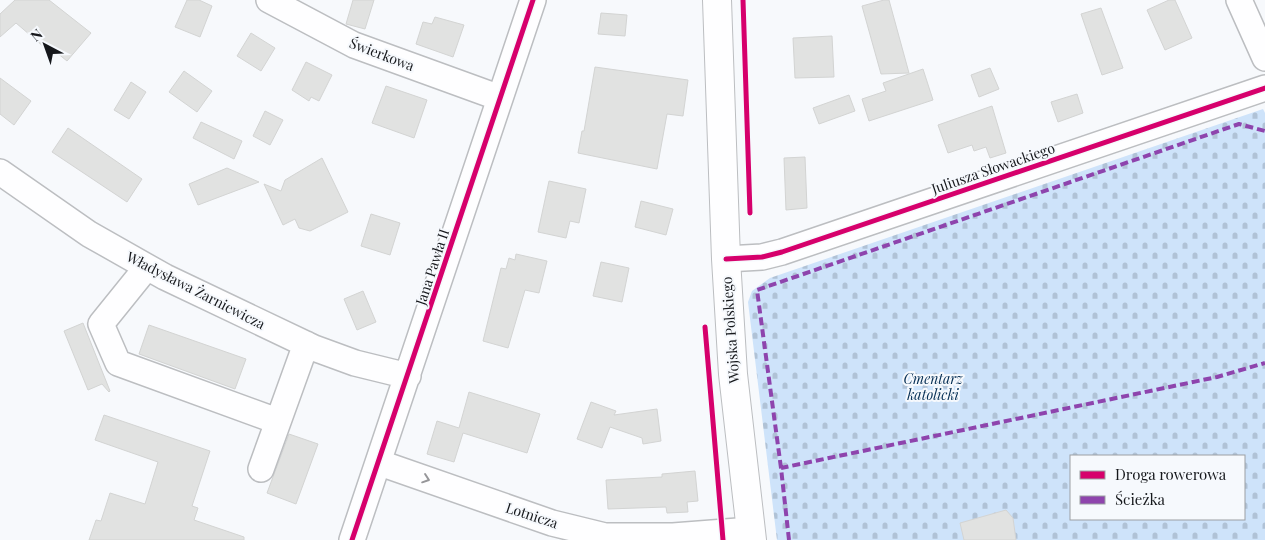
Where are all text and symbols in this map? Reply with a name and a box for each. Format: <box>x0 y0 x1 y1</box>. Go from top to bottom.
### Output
north arrow <box>20 20 70 70</box>
text: N <box>26 24 46 45</box>
street label: Świerkowa <box>347 33 417 75</box>
street label: Juliusza Słowackiego <box>928 138 1057 198</box>
street label: Jana Pawła II <box>410 226 453 308</box>
street label: Władysława Żarniewicza <box>123 246 269 333</box>
street label: Wojska Polskiego <box>717 276 743 385</box>
park label: Cmentarz katolicki <box>903 369 963 404</box>
legend <box>1070 455 1245 520</box>
text: Droga rowerowa <box>1115 464 1227 484</box>
one-way arrow <box>421 473 429 483</box>
text: Ścieżka <box>1115 489 1166 509</box>
street label: Lotnicza <box>503 498 561 532</box>

